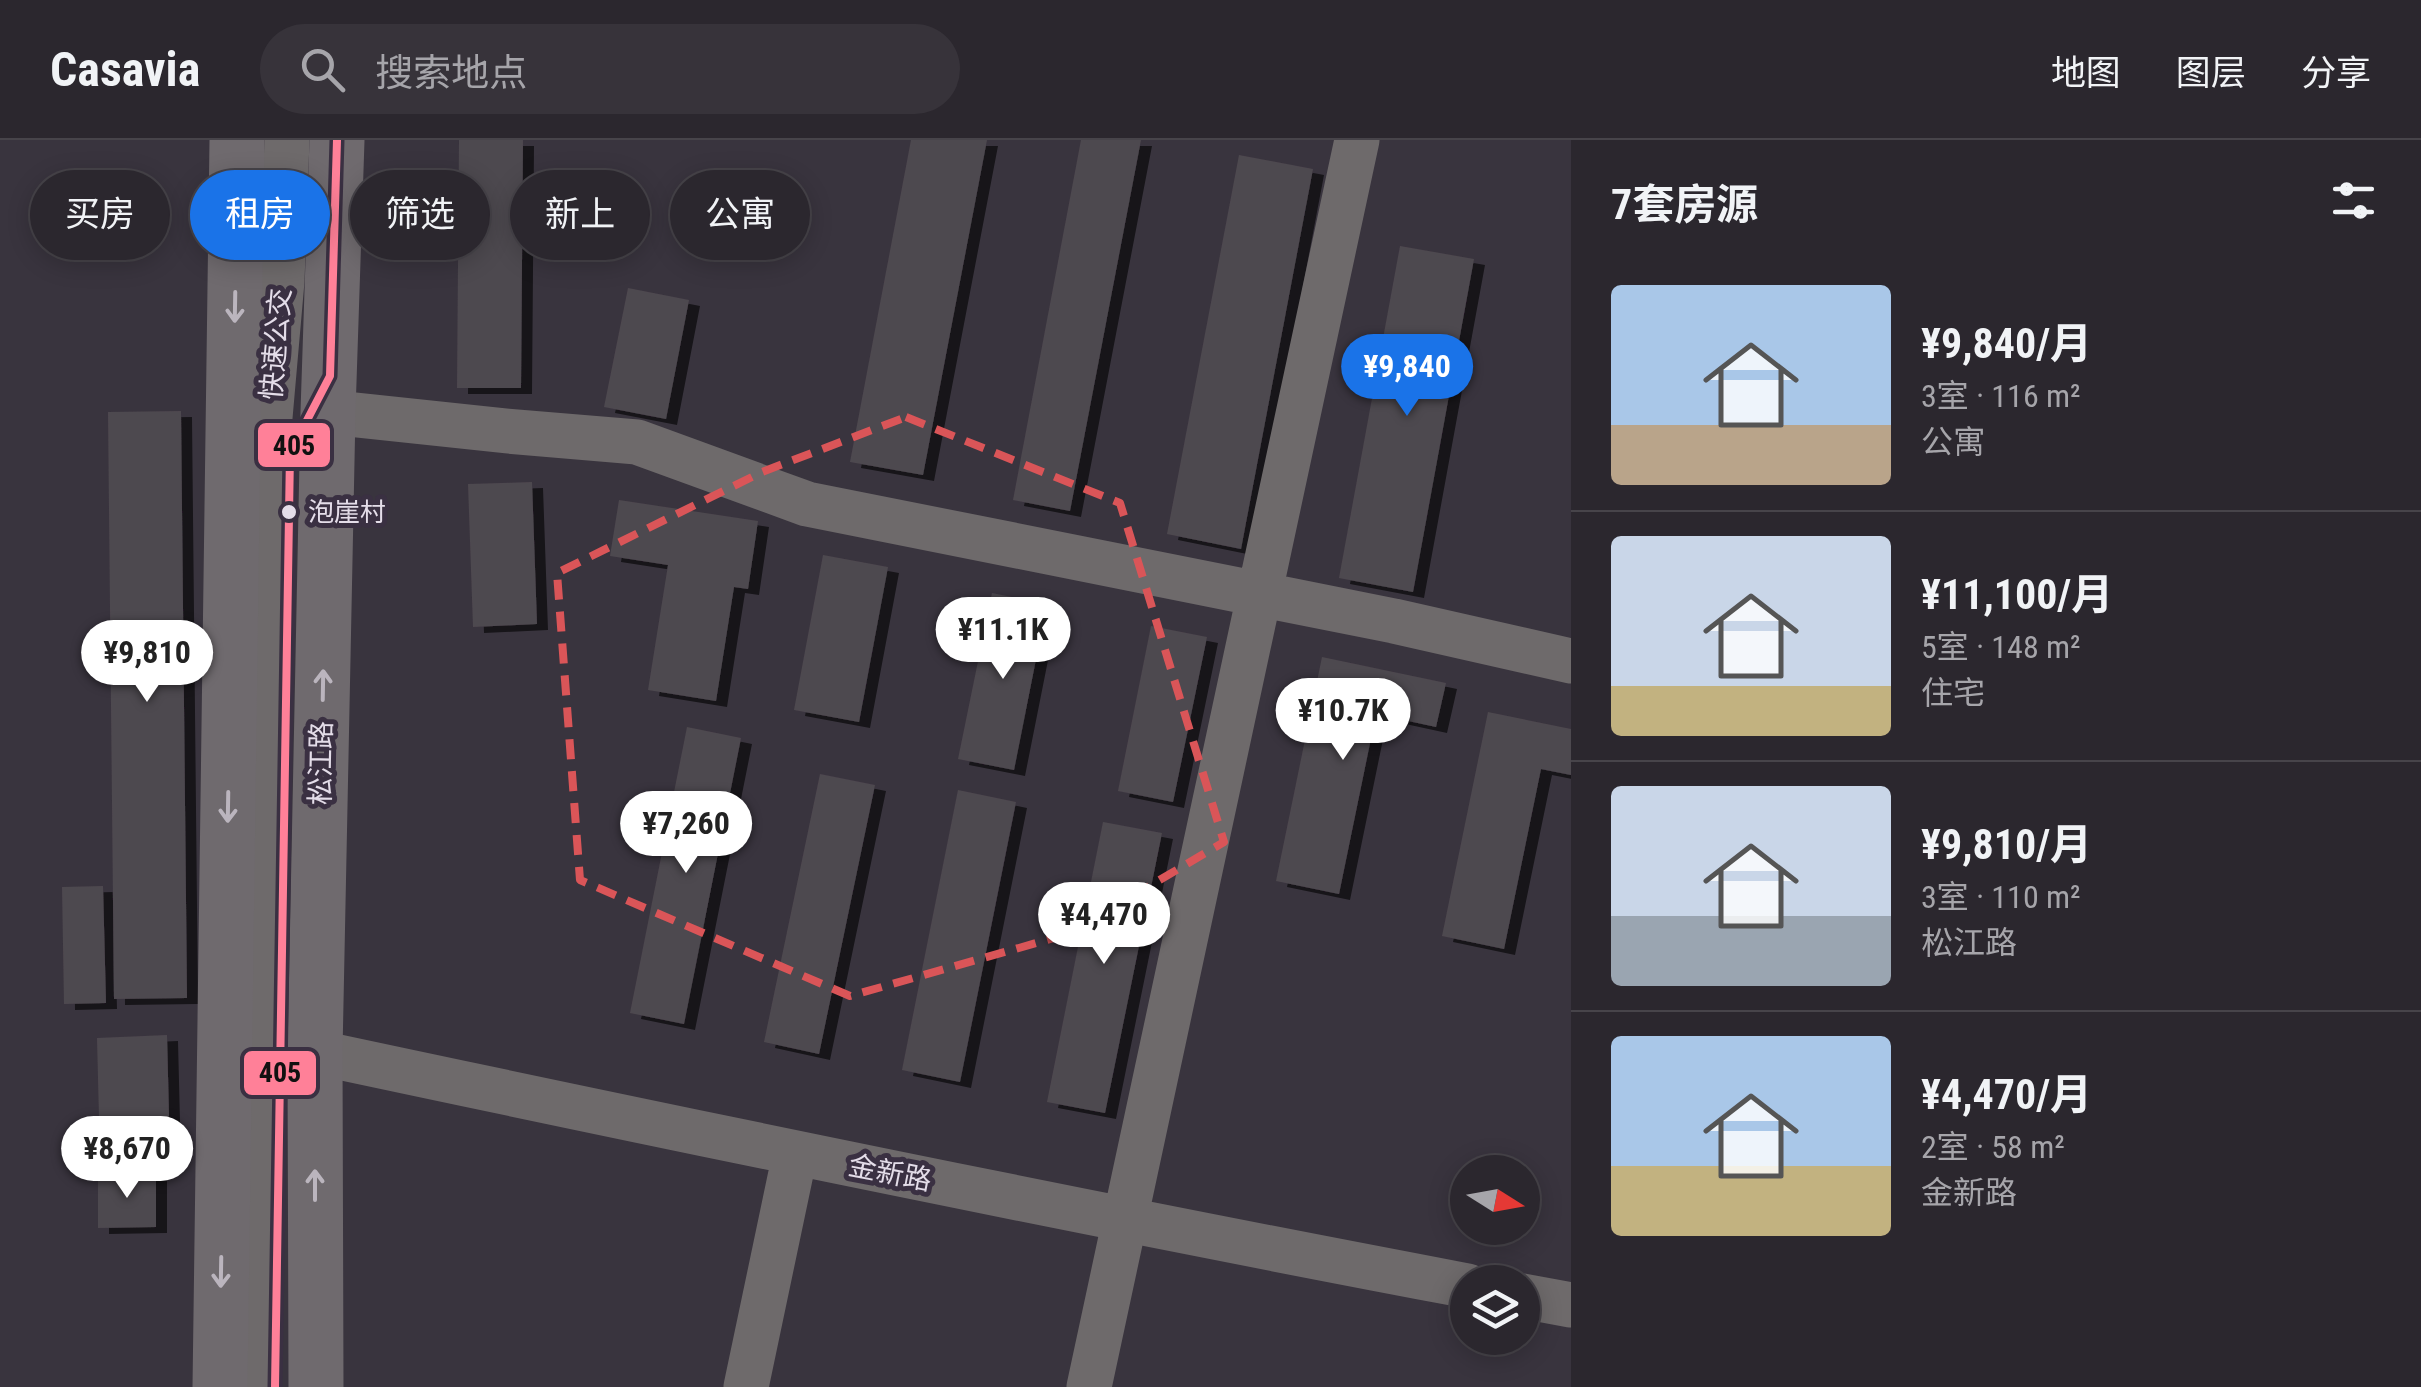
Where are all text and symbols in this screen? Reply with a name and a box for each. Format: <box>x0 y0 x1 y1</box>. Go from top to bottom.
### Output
search box <box>260 24 960 114</box>
text: Casavia <box>50 41 200 98</box>
icon: search <box>295 42 350 97</box>
text: 搜索地点 <box>375 51 527 95</box>
text: 地图 <box>2051 53 2121 94</box>
text: 图层 <box>2176 53 2246 94</box>
text: 分享 <box>2301 53 2371 94</box>
chip: 买房 <box>30 170 170 260</box>
chip: 租房 <box>190 170 330 260</box>
chip: 筛选 <box>350 170 490 260</box>
chip: 新上 <box>510 170 650 260</box>
chip: 公寓 <box>670 170 810 260</box>
icon: filters <box>2326 173 2381 228</box>
text: 7套房源 <box>1611 180 1758 229</box>
street label: 快速公交 <box>255 287 297 401</box>
one-way arrow <box>225 291 244 323</box>
text: ¥9,840/月 <box>1921 319 2092 368</box>
icon: home <box>1691 325 1811 445</box>
pin: ¥9,840 <box>1326 334 1488 419</box>
text: ¥9,840 <box>1363 347 1451 385</box>
text: 3室 · 116 m² <box>1921 377 2081 415</box>
line badge: 405 <box>256 421 332 469</box>
text: 公寓 <box>1921 423 1985 461</box>
text: 405 <box>273 429 315 462</box>
place label: 泡崖村 <box>308 497 386 527</box>
marker: 泡崖村 <box>279 502 299 522</box>
text: ¥11,100/月 <box>1921 570 2113 619</box>
icon: home <box>1691 576 1811 696</box>
pin: ¥11.1K <box>922 597 1084 682</box>
text: ¥11.1K <box>958 610 1048 648</box>
pin: ¥9,810 <box>66 620 228 705</box>
text: 5室 · 148 m² <box>1921 628 2081 666</box>
text: ¥9,810 <box>103 633 191 671</box>
one-way arrow <box>313 669 332 701</box>
text: 住宅 <box>1921 674 1985 712</box>
pin: ¥10.7K <box>1262 678 1424 763</box>
text: ¥10.7K <box>1298 691 1388 729</box>
street label: 松江路 <box>304 721 338 805</box>
one-way arrow <box>218 791 237 823</box>
pin: ¥7,260 <box>605 791 767 876</box>
text: ¥7,260 <box>642 804 730 842</box>
text: ¥9,810/月 <box>1921 820 2092 869</box>
icon: home <box>1691 826 1811 946</box>
text: 3室 · 110 m² <box>1921 878 2081 916</box>
pin: ¥4,470 <box>1023 882 1185 967</box>
text: ¥4,470 <box>1060 895 1148 933</box>
text: 松江路 <box>1921 924 2017 962</box>
line badge: 405 <box>242 1049 318 1097</box>
text: 405 <box>259 1056 301 1089</box>
text: ¥4,470/月 <box>1921 1070 2092 1119</box>
icon: home <box>1691 1076 1811 1196</box>
pin: ¥8,670 <box>46 1116 208 1201</box>
text: 2室 · 58 m² <box>1921 1128 2065 1166</box>
text: ¥8,670 <box>83 1129 171 1167</box>
street label: 金新路 <box>846 1149 934 1197</box>
north arrow <box>1450 1155 1540 1245</box>
map controls <box>1450 1155 1540 1355</box>
one-way arrow <box>306 1169 324 1202</box>
text: 金新路 <box>1921 1174 2017 1212</box>
one-way arrow <box>212 1256 231 1288</box>
button: layers <box>1450 1265 1540 1355</box>

